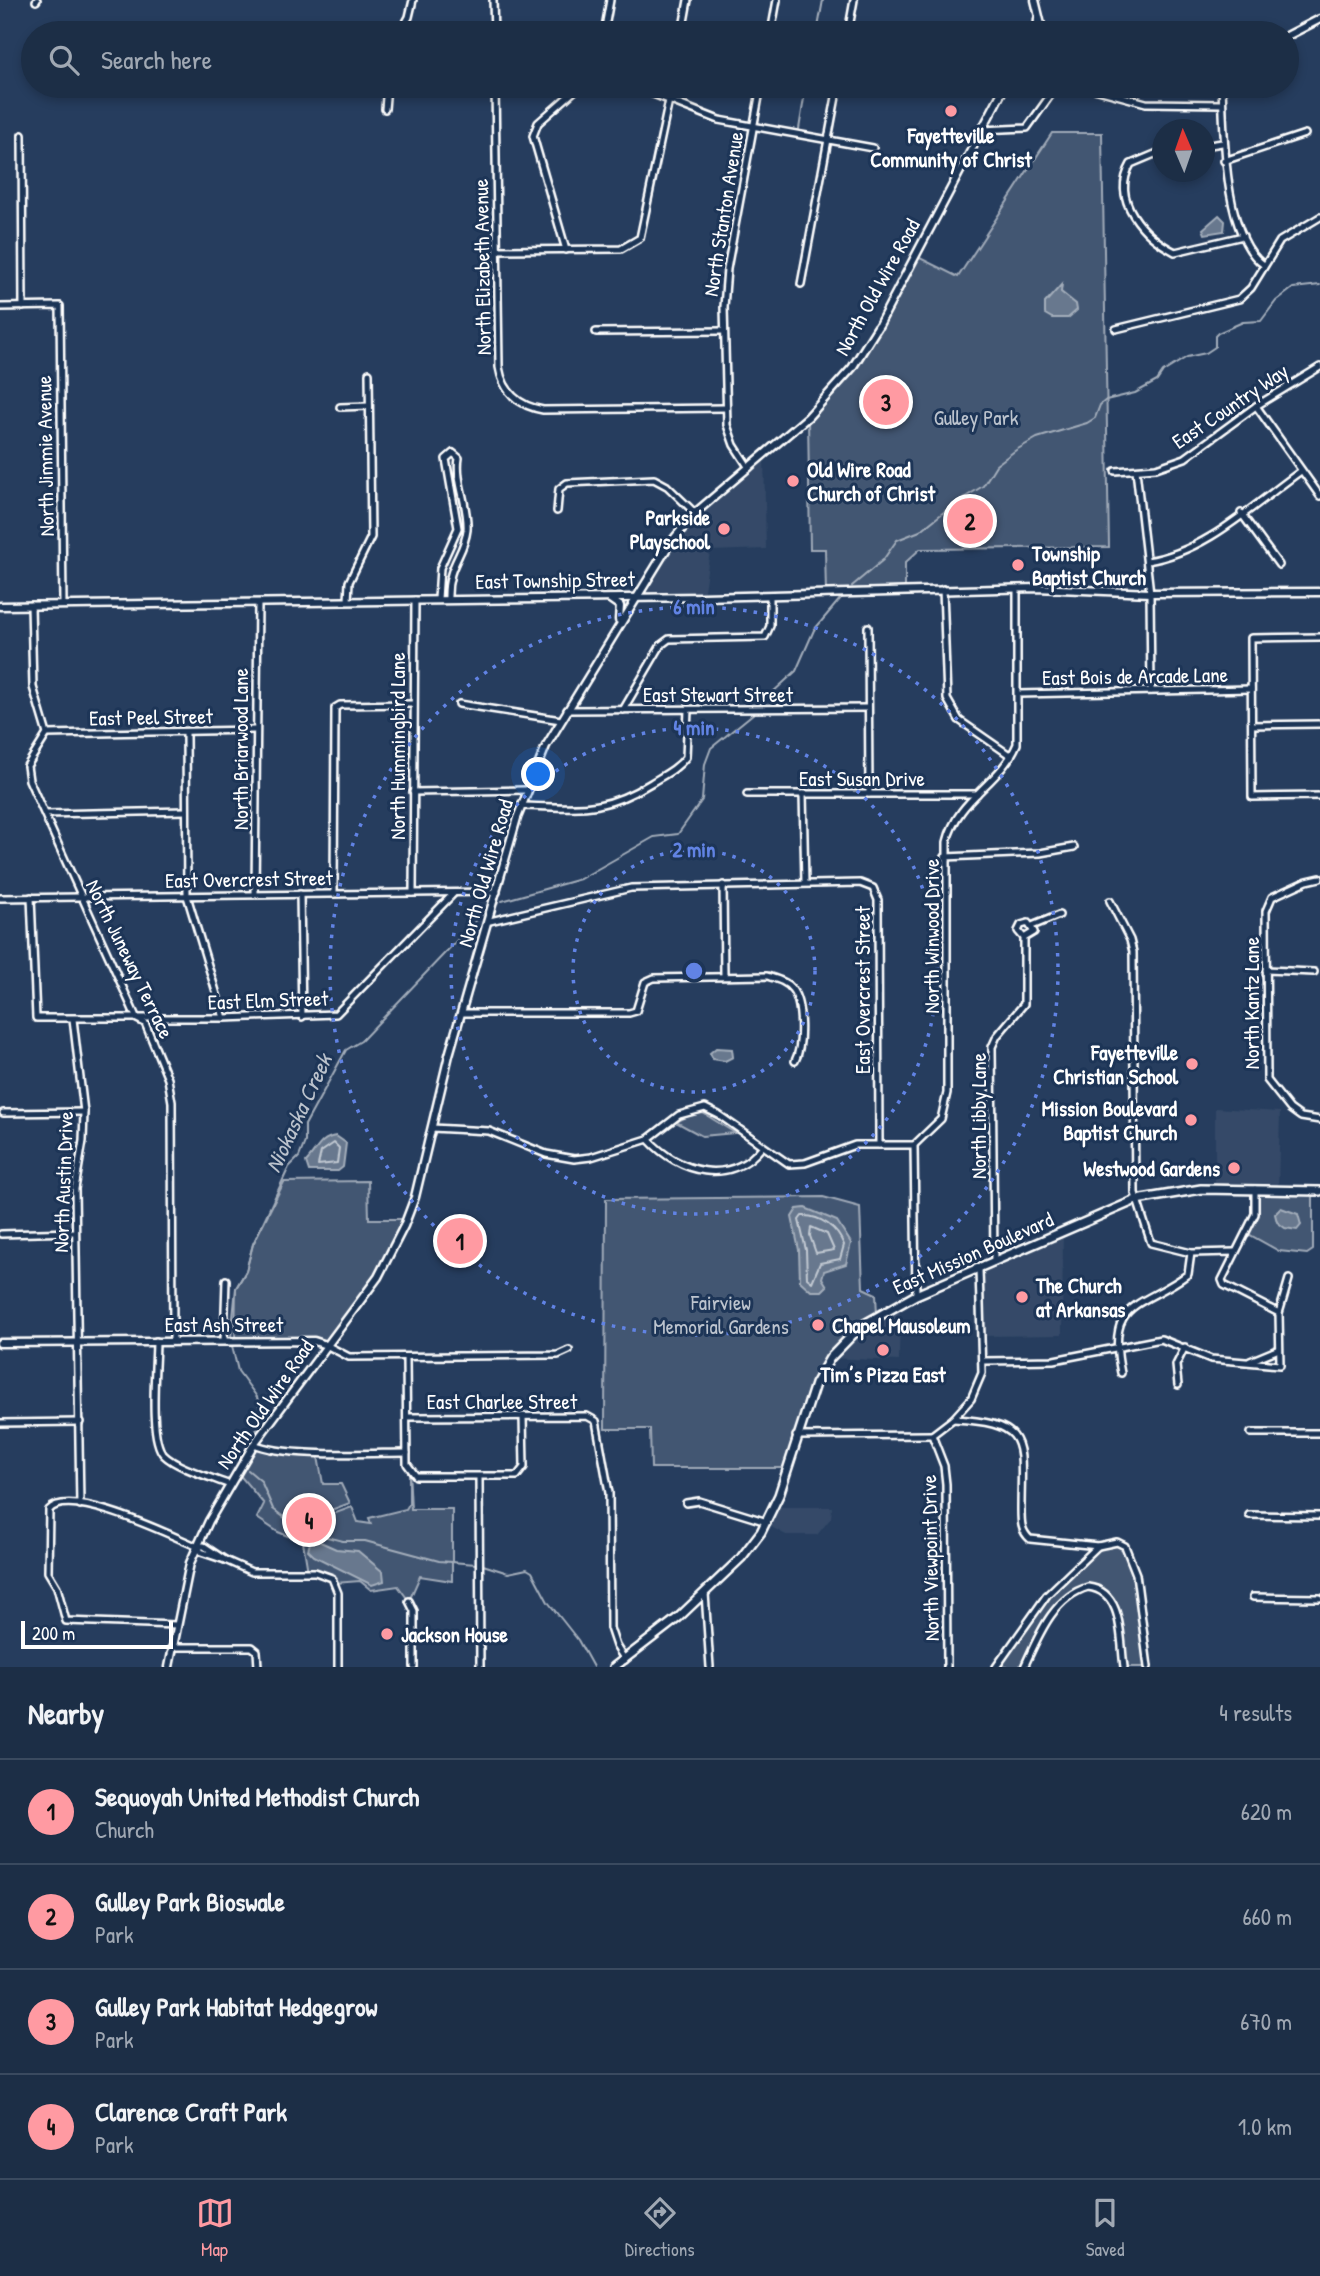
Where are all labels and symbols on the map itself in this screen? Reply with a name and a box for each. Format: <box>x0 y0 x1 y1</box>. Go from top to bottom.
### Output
marker: Fayetteville Community of Christ <box>943 103 959 119</box>
north arrow <box>1152 119 1215 182</box>
place label: Fayetteville Community of Christ <box>870 121 1032 175</box>
street label: North Stanton Avenue <box>696 130 750 298</box>
street label: North Elizabeth Avenue <box>466 178 498 356</box>
street label: North Old Wire Road <box>827 213 927 361</box>
street label: East Country Way <box>1166 356 1294 456</box>
street label: North Jimmie Avenue <box>29 375 61 537</box>
pin: 3 <box>863 376 909 428</box>
park label: Gulley Park <box>934 403 1019 432</box>
place label: Old Wire Road Church of Christ <box>807 455 936 508</box>
marker: Old Wire Road Church of Christ <box>785 473 801 489</box>
pin: 2 <box>947 495 993 547</box>
place label: Parkside Playschool <box>630 503 711 557</box>
marker: Parkside Playschool <box>716 521 732 537</box>
place label: Township Baptist Church <box>1031 539 1146 593</box>
marker: Township Baptist Church <box>1010 557 1026 573</box>
street label: East Township Street <box>475 564 636 596</box>
text: 6 min <box>673 592 715 621</box>
street label: North Hummingbird Lane <box>383 652 412 840</box>
street label: East Bois de Arcade Lane <box>1042 660 1228 692</box>
street label: North Briarwood Lane <box>226 668 255 830</box>
street label: East Stewart Street <box>643 680 794 709</box>
street label: East Peel Street <box>89 701 214 733</box>
text: 4 min <box>673 713 715 742</box>
your location <box>521 757 555 791</box>
street label: East Susan Drive <box>799 764 925 793</box>
street label: North Old Wire Road <box>450 796 520 950</box>
text: 2 min <box>672 835 716 864</box>
street label: North Winwood Drive <box>917 859 946 1013</box>
street label: East Overcrest Street <box>165 863 334 895</box>
street label: North Juneway Terrace <box>79 875 181 1043</box>
street label: East Overcrest Street <box>848 905 877 1074</box>
street label: North Kantz Lane <box>1237 937 1266 1069</box>
centre of rings <box>682 959 706 983</box>
street label: East Elm Street <box>207 983 329 1017</box>
place label: Fayetteville Christian School <box>1053 1038 1179 1091</box>
water label: Niokaska Creek <box>257 1047 340 1177</box>
street label: North Libby Lane <box>964 1053 993 1179</box>
marker: Fayetteville Christian School <box>1184 1056 1200 1072</box>
place label: Mission Boulevard Baptist Church <box>1042 1094 1178 1148</box>
street label: North Austin Drive <box>46 1111 80 1253</box>
marker: Mission Boulevard Baptist Church <box>1183 1112 1199 1128</box>
place label: Westwood Gardens <box>1083 1154 1220 1183</box>
marker: Westwood Gardens <box>1226 1160 1242 1176</box>
street label: East Mission Boulevard <box>888 1205 1058 1301</box>
pin: 1 <box>437 1215 483 1267</box>
place label: The Church at Arkansas <box>1035 1271 1125 1324</box>
park label: Fairview Memorial Gardens <box>653 1288 789 1341</box>
marker: The Church at Arkansas <box>1014 1289 1030 1305</box>
street label: East Ash Street <box>165 1310 284 1339</box>
place label: Chapel Mausoleum <box>832 1311 971 1341</box>
marker: Chapel Mausoleum <box>810 1317 826 1333</box>
street label: North Old Wire Road <box>209 1333 321 1475</box>
marker: Tim’s Pizza East <box>875 1342 891 1358</box>
place label: Tim’s Pizza East <box>819 1360 946 1389</box>
street label: East Charlee Street <box>427 1387 578 1416</box>
street label: North Viewpoint Drive <box>914 1475 946 1641</box>
pin: 4 <box>286 1494 332 1546</box>
scale bar <box>21 1618 173 1650</box>
place label: Jackson House <box>401 1620 509 1649</box>
marker: Jackson House <box>379 1626 395 1642</box>

